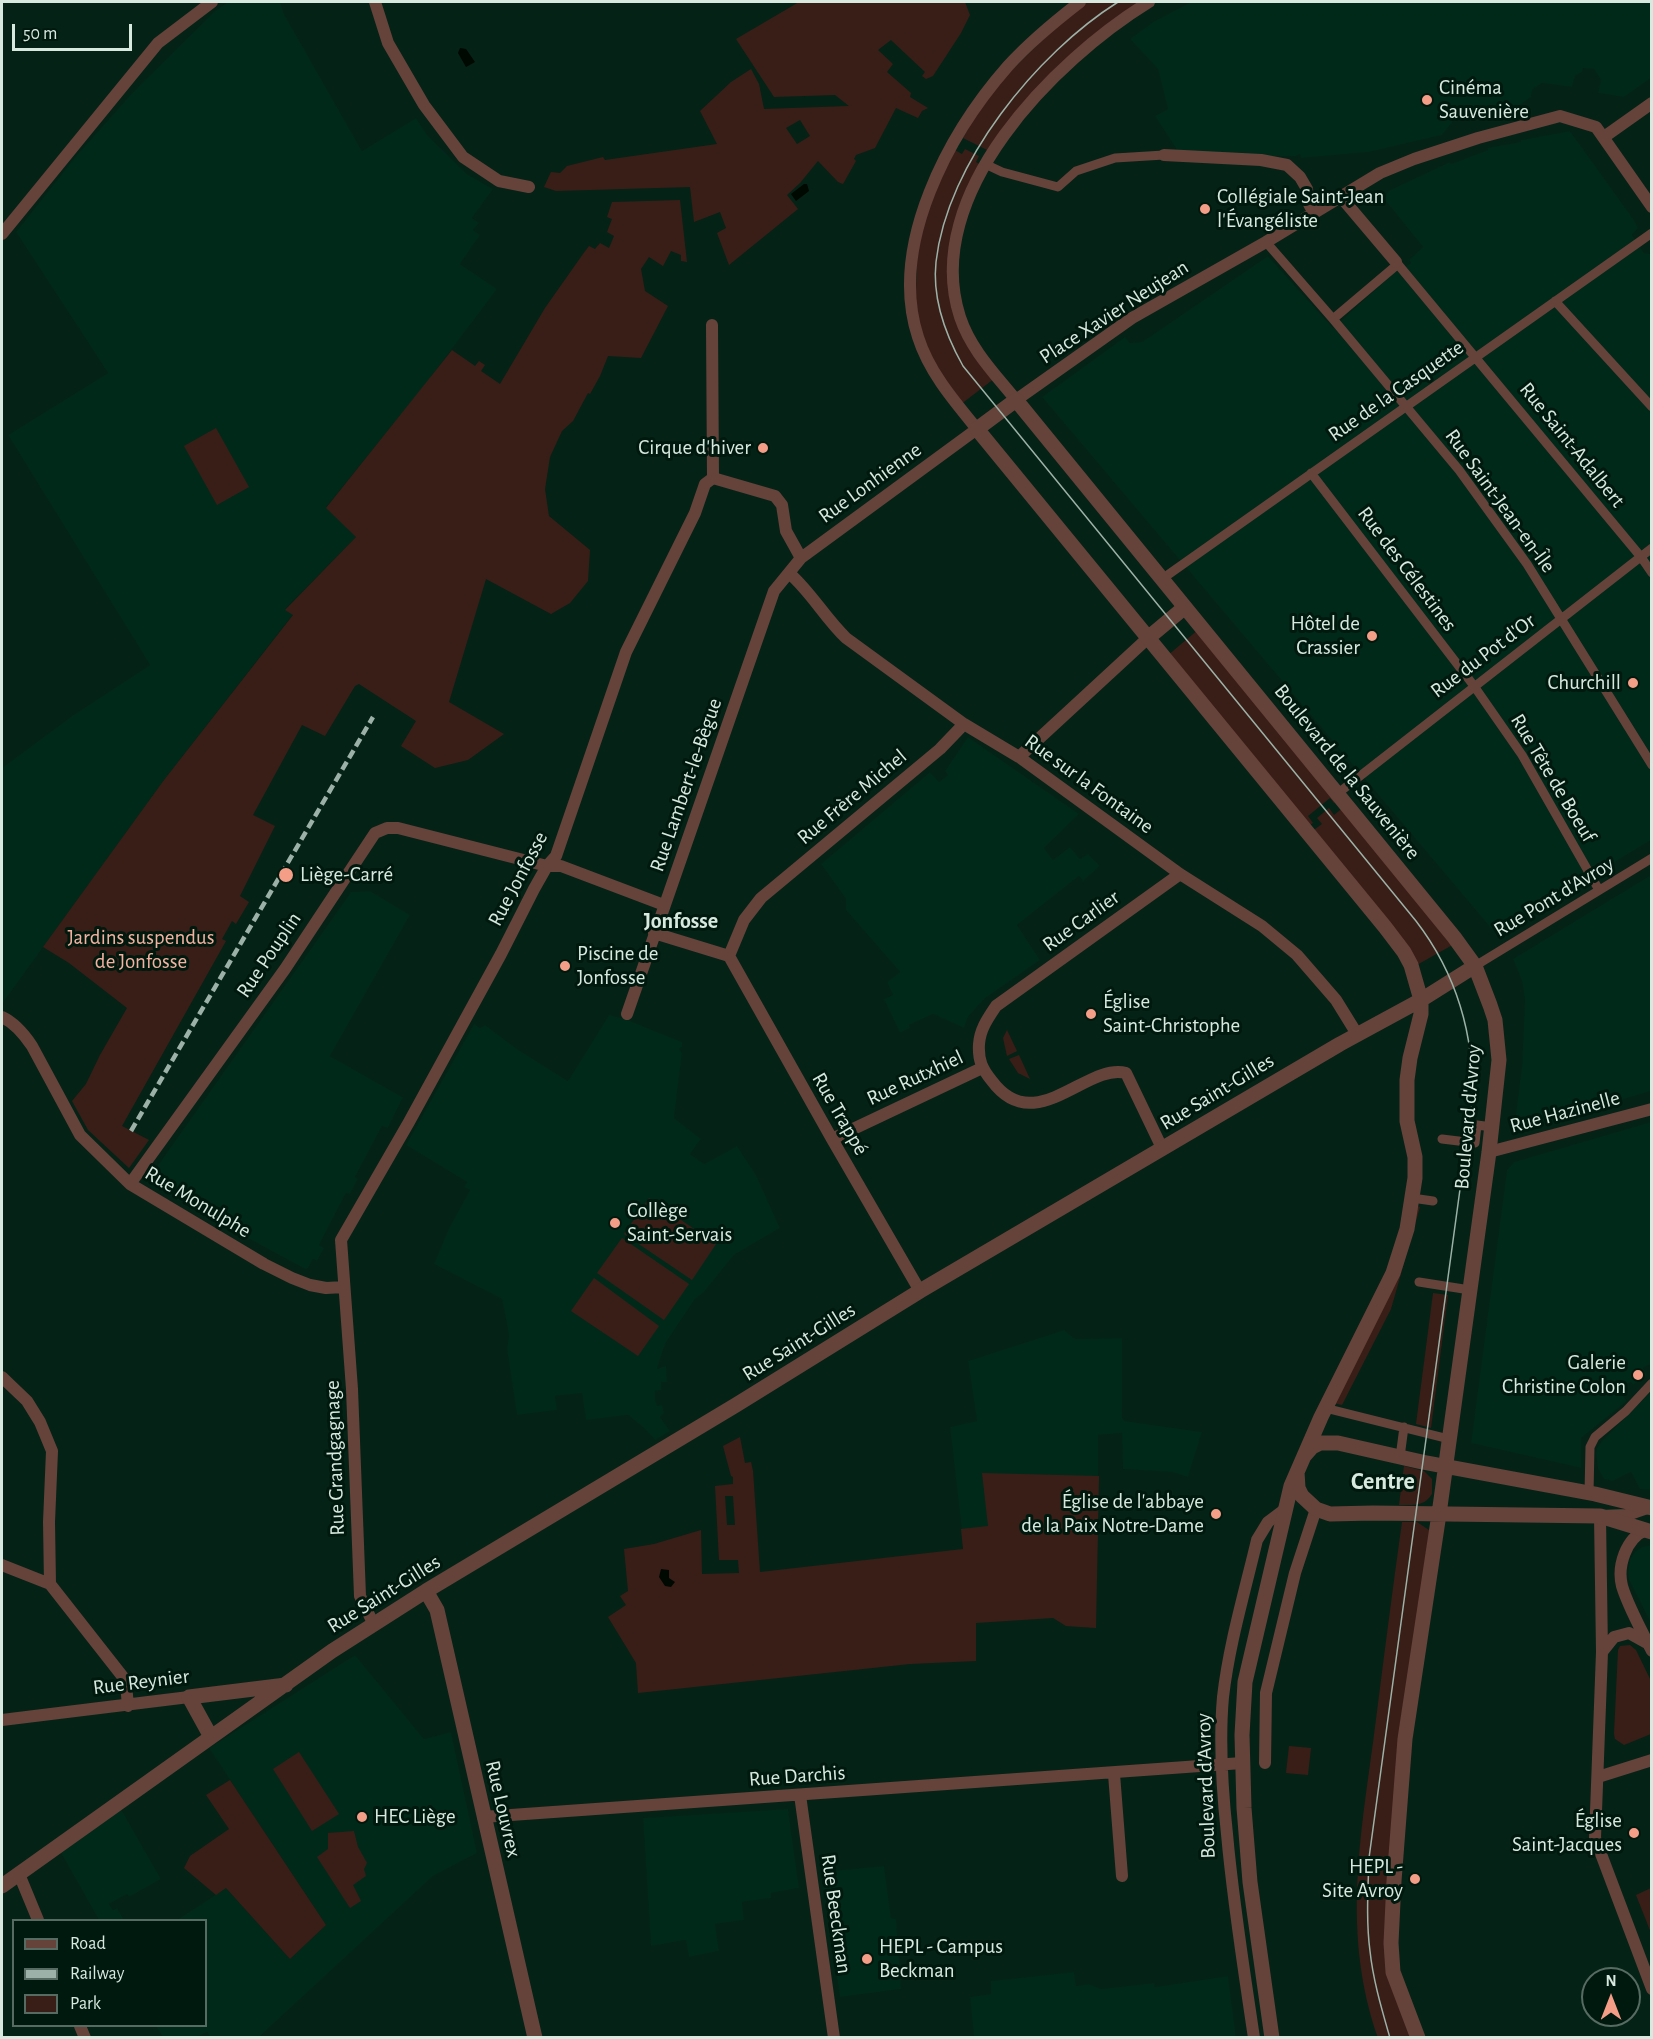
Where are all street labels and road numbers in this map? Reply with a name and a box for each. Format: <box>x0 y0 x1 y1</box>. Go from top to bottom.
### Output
street label: Place Xavier Neujean <box>1035 254 1193 370</box>
street label: Rue de la Casquette <box>1323 335 1469 447</box>
street label: Rue Saint-Adalbert <box>1514 377 1630 513</box>
street label: Rue Saint-Jean-en-Île <box>1439 424 1561 578</box>
street label: Rue Lonhienne <box>814 437 926 529</box>
street label: Rue des Célestines <box>1352 502 1462 636</box>
street label: Rue du Pot d'Or <box>1426 608 1540 704</box>
street label: Boulevard de la Sauvenière <box>1268 679 1426 865</box>
street label: Rue Lambert-le-Bègue <box>644 695 728 875</box>
street label: Rue Tête de Boeuf <box>1505 709 1601 847</box>
street label: Rue sur la Fontaine <box>1020 729 1158 839</box>
street label: Rue Frère Michel <box>792 744 912 850</box>
street label: Rue Jonfosse <box>483 827 553 931</box>
street label: Rue Pont d'Avroy <box>1489 851 1619 943</box>
street label: Rue Carlier <box>1038 885 1124 957</box>
street label: Rue Pouplin <box>231 907 307 1003</box>
street label: Boulevard d'Avroy <box>1449 1043 1487 1191</box>
street label: Rue Rutxhiel <box>863 1045 967 1111</box>
street label: Rue Saint-Gilles <box>1155 1048 1279 1136</box>
street label: Rue Trappé <box>806 1068 874 1160</box>
street label: Rue Hazinelle <box>1507 1085 1623 1139</box>
street label: Rue Monulphe <box>140 1160 256 1244</box>
street label: Rue Saint-Gilles <box>738 1297 860 1387</box>
street label: Rue Grandgagnage <box>320 1380 350 1536</box>
street label: Rue Saint-Gilles <box>323 1549 445 1639</box>
street label: Rue Reynier <box>91 1664 191 1700</box>
street label: Boulevard d'Avroy <box>1191 1713 1221 1859</box>
street label: Rue Louvrex <box>480 1758 526 1860</box>
street label: Rue Darchis <box>748 1760 846 1792</box>
street label: Rue Beeckman <box>815 1853 857 1975</box>

